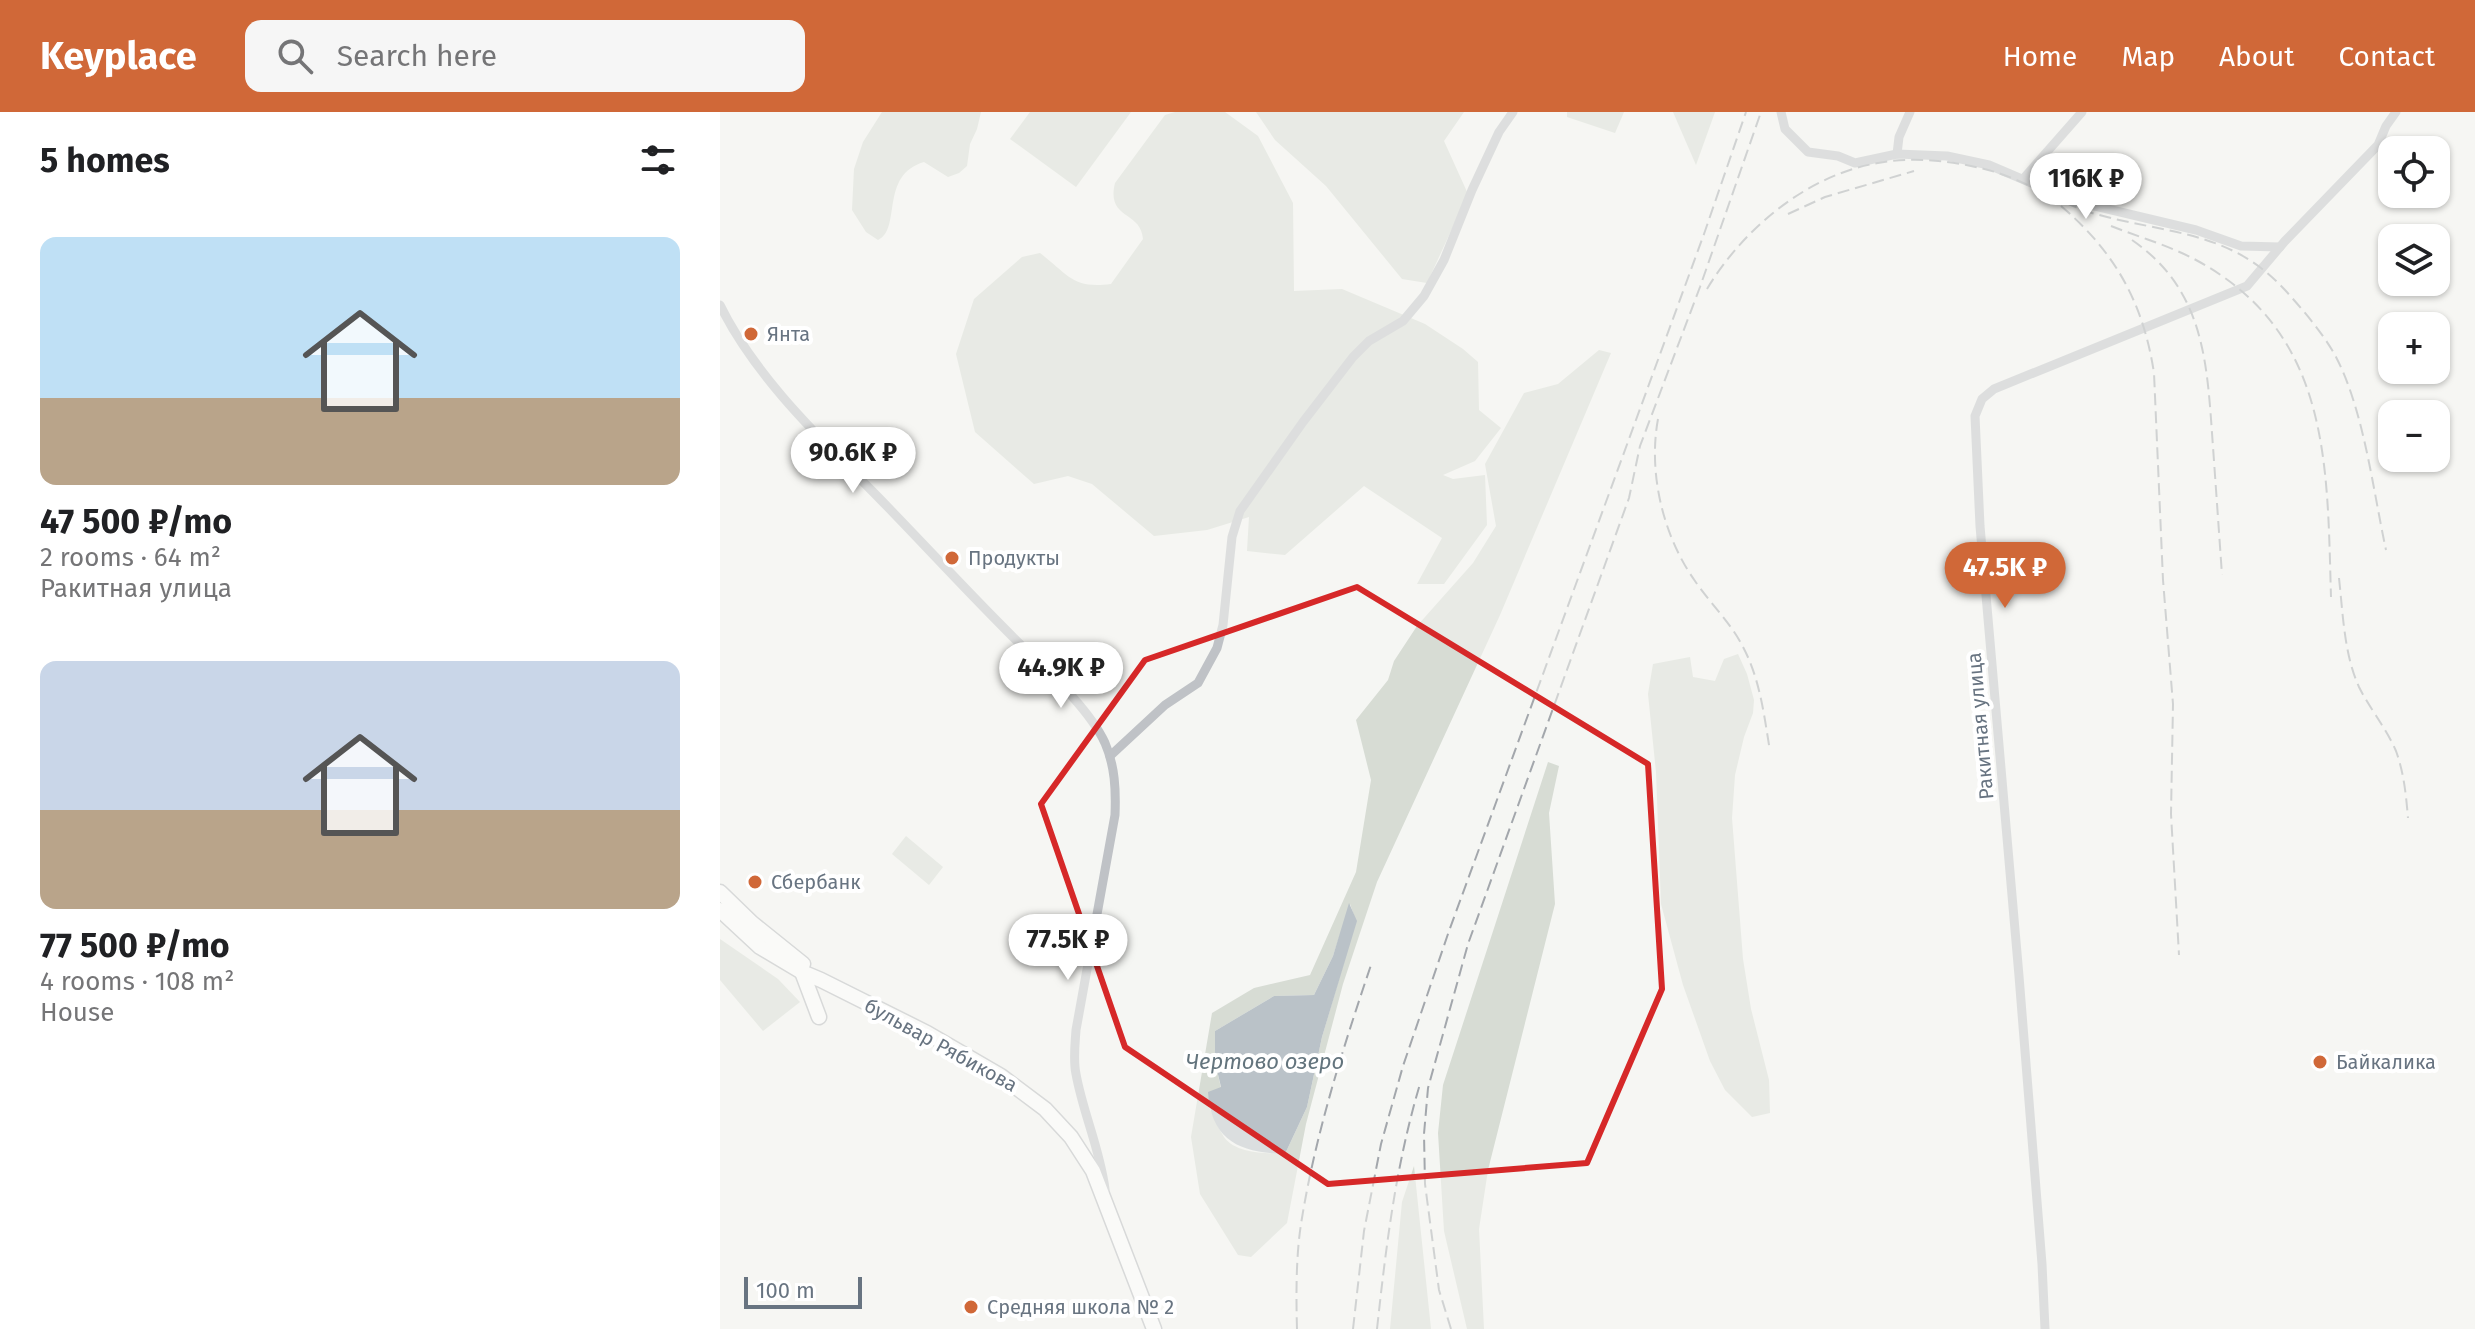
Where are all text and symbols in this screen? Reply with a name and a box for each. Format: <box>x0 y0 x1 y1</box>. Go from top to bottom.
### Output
search box <box>245 20 805 92</box>
text: Keyplace <box>40 33 197 79</box>
icon: search <box>273 34 317 78</box>
text: Search here <box>337 38 497 74</box>
text: Home <box>2003 40 2077 73</box>
text: Map <box>2121 40 2175 73</box>
text: About <box>2219 40 2294 73</box>
text: Contact <box>2338 40 2435 73</box>
map controls <box>2378 136 2450 472</box>
button: locate <box>2378 136 2450 208</box>
icon: filters <box>636 138 680 182</box>
text: 5 homes <box>40 140 170 181</box>
pin: 116K ₽ <box>2021 153 2151 221</box>
text: 116K ₽ <box>2048 163 2124 194</box>
button: layers <box>2378 224 2450 296</box>
icon: home <box>288 289 432 433</box>
button: + <box>2378 312 2450 384</box>
place label: Янта <box>767 322 810 346</box>
marker: Янта <box>742 325 760 343</box>
button: − <box>2378 400 2450 472</box>
pin: 90.6K ₽ <box>779 427 927 495</box>
text: 90.6K ₽ <box>809 437 897 468</box>
text: 47 500 ₽/mo <box>40 501 232 542</box>
text: 2 rooms · 64 m² <box>40 542 221 573</box>
pin: 47.5K ₽ <box>1931 542 2079 610</box>
place label: Продукты <box>968 546 1060 570</box>
marker: Продукты <box>943 549 961 567</box>
text: 47.5K ₽ <box>1963 552 2047 583</box>
text: Ракитная улица <box>40 573 232 604</box>
pin: 44.9K ₽ <box>987 642 1135 710</box>
street label: Ракитная улица <box>1962 651 1998 801</box>
text: 44.9K ₽ <box>1017 652 1105 683</box>
icon: home <box>288 713 432 857</box>
place label: Сбербанк <box>771 870 861 894</box>
marker: Сбербанк <box>746 873 764 891</box>
pin: 77.5K ₽ <box>994 914 1142 982</box>
text: 77.5K ₽ <box>1027 924 1109 955</box>
text: 77 500 ₽/mo <box>40 925 230 966</box>
text: 4 rooms · 108 m² <box>40 966 234 997</box>
street label: бульвар Рябикова <box>860 993 1022 1097</box>
text: House <box>40 997 114 1028</box>
water label: Чертово озеро <box>1186 1048 1344 1075</box>
place label: Байкалика <box>2336 1050 2436 1074</box>
marker: Байкалика <box>2311 1053 2329 1071</box>
scale bar <box>744 1273 862 1309</box>
text: 100 m <box>756 1277 815 1304</box>
place label: Средняя школа № 2 <box>987 1295 1174 1319</box>
marker: Средняя школа № 2 <box>962 1298 980 1316</box>

